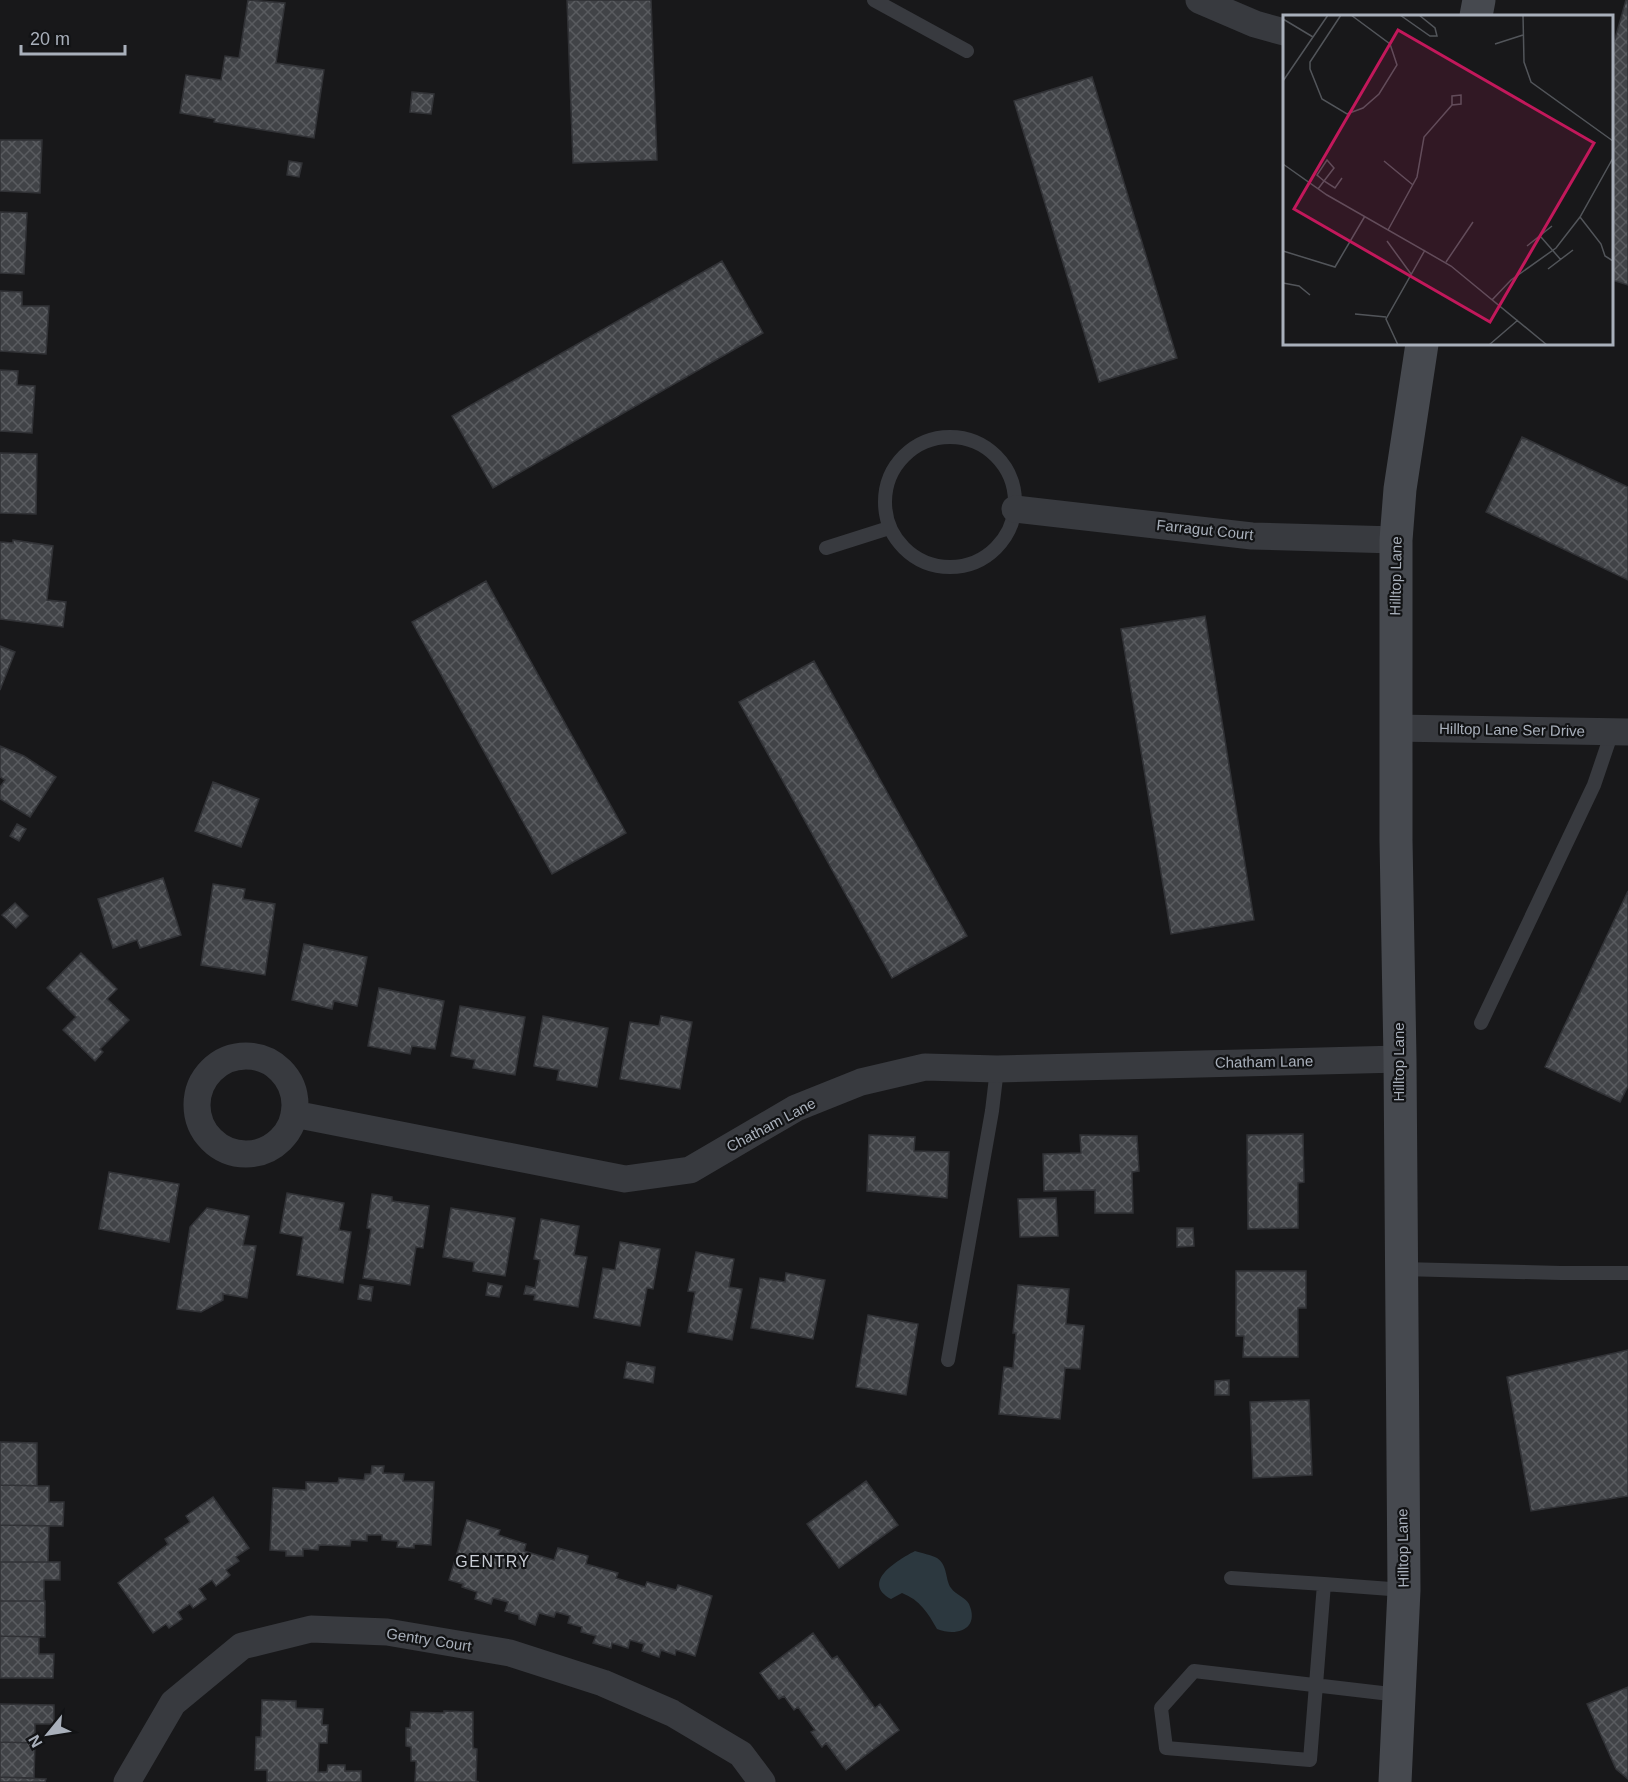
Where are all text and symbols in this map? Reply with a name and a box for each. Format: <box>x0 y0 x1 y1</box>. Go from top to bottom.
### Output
inset map <box>1283 15 1613 345</box>
scale bar <box>21 18 124 56</box>
text: 20 m <box>30 29 70 49</box>
street label: Farragut Court <box>1156 516 1255 543</box>
street label: Hilltop Lane <box>1386 536 1405 616</box>
street label: Hilltop Lane Ser Drive <box>1439 720 1585 739</box>
street label: Hilltop Lane <box>1390 1022 1407 1102</box>
street label: Chatham Lane <box>1215 1052 1313 1071</box>
street label: Chatham Lane <box>723 1094 818 1155</box>
street label: Hilltop Lane <box>1393 1508 1412 1588</box>
district label: GENTRY <box>455 1553 531 1570</box>
street label: Gentry Court <box>385 1624 474 1655</box>
north arrow <box>18 1704 78 1764</box>
text: N <box>25 1732 46 1751</box>

